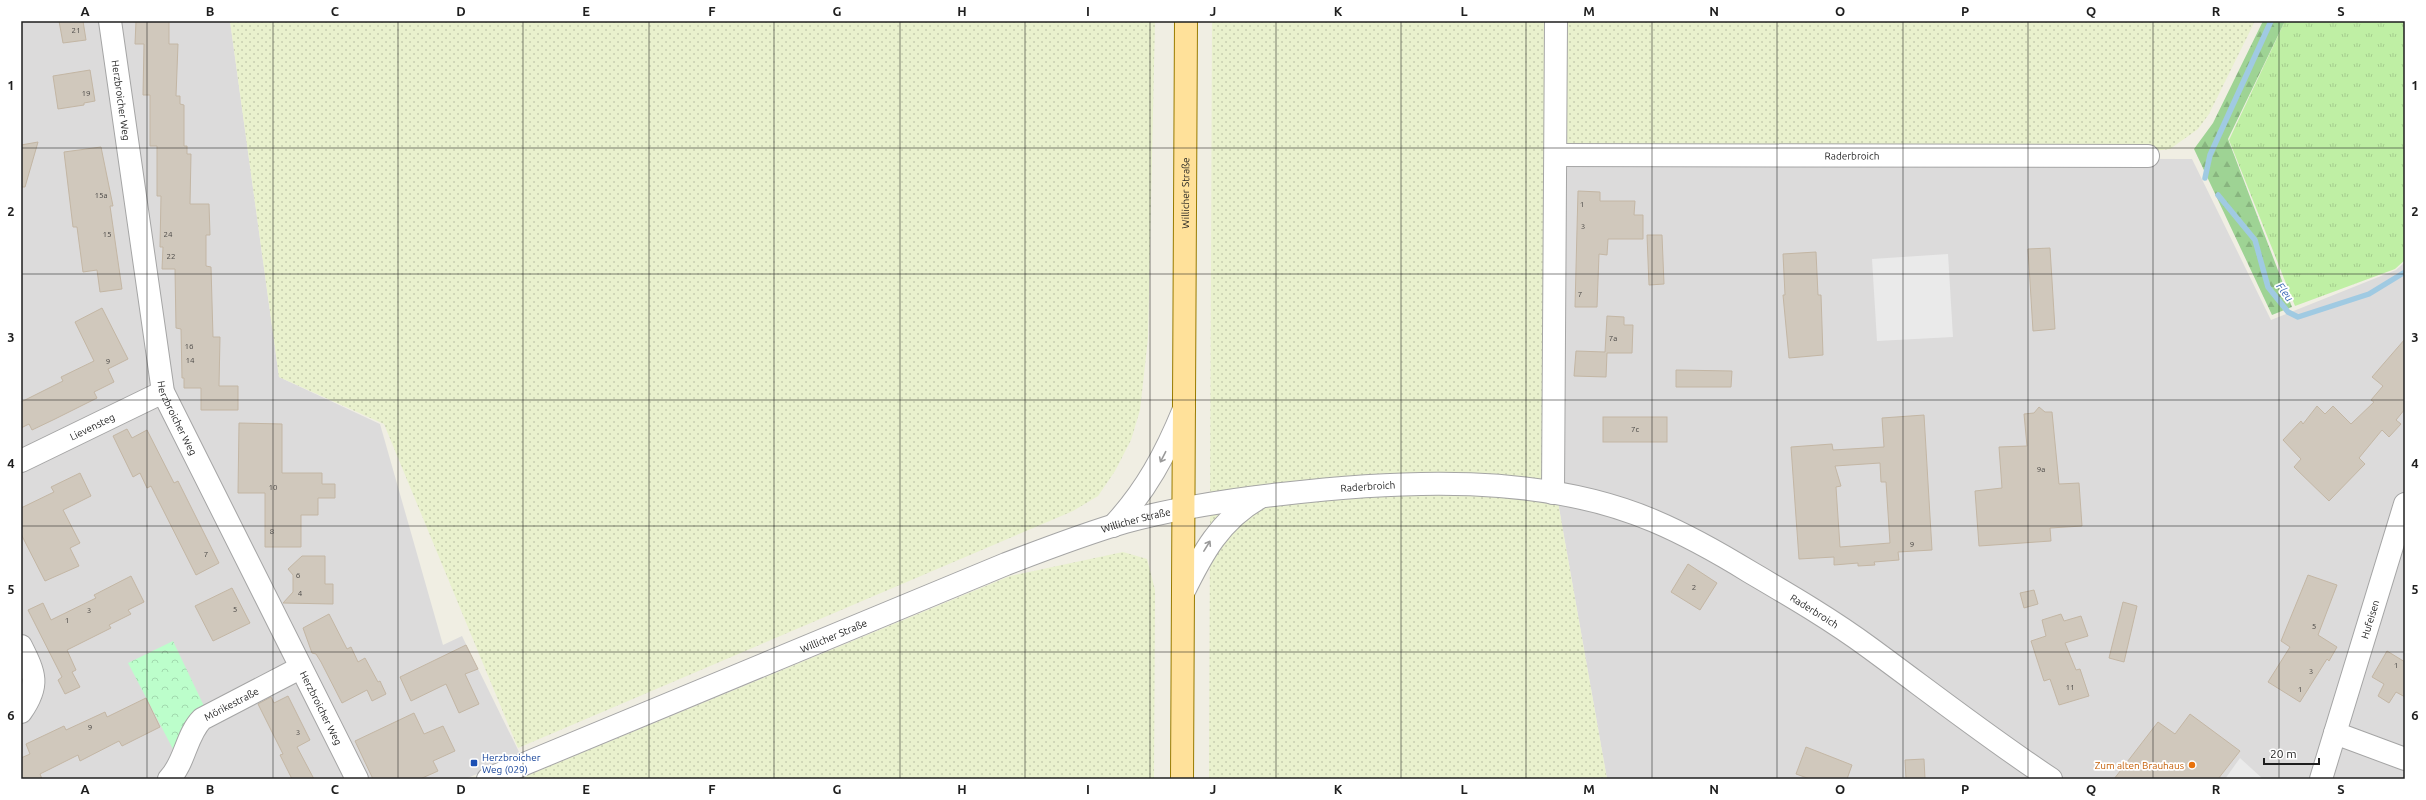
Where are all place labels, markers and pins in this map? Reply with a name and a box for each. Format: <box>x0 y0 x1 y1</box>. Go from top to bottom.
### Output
place label: Herzbroicher Weg (029) <box>482 752 541 775</box>
marker: Herzbroicher Weg (029) <box>469 758 479 768</box>
place label: Zum alten Brauhaus <box>2095 760 2184 771</box>
marker: Zum alten Brauhaus <box>2187 760 2197 770</box>

